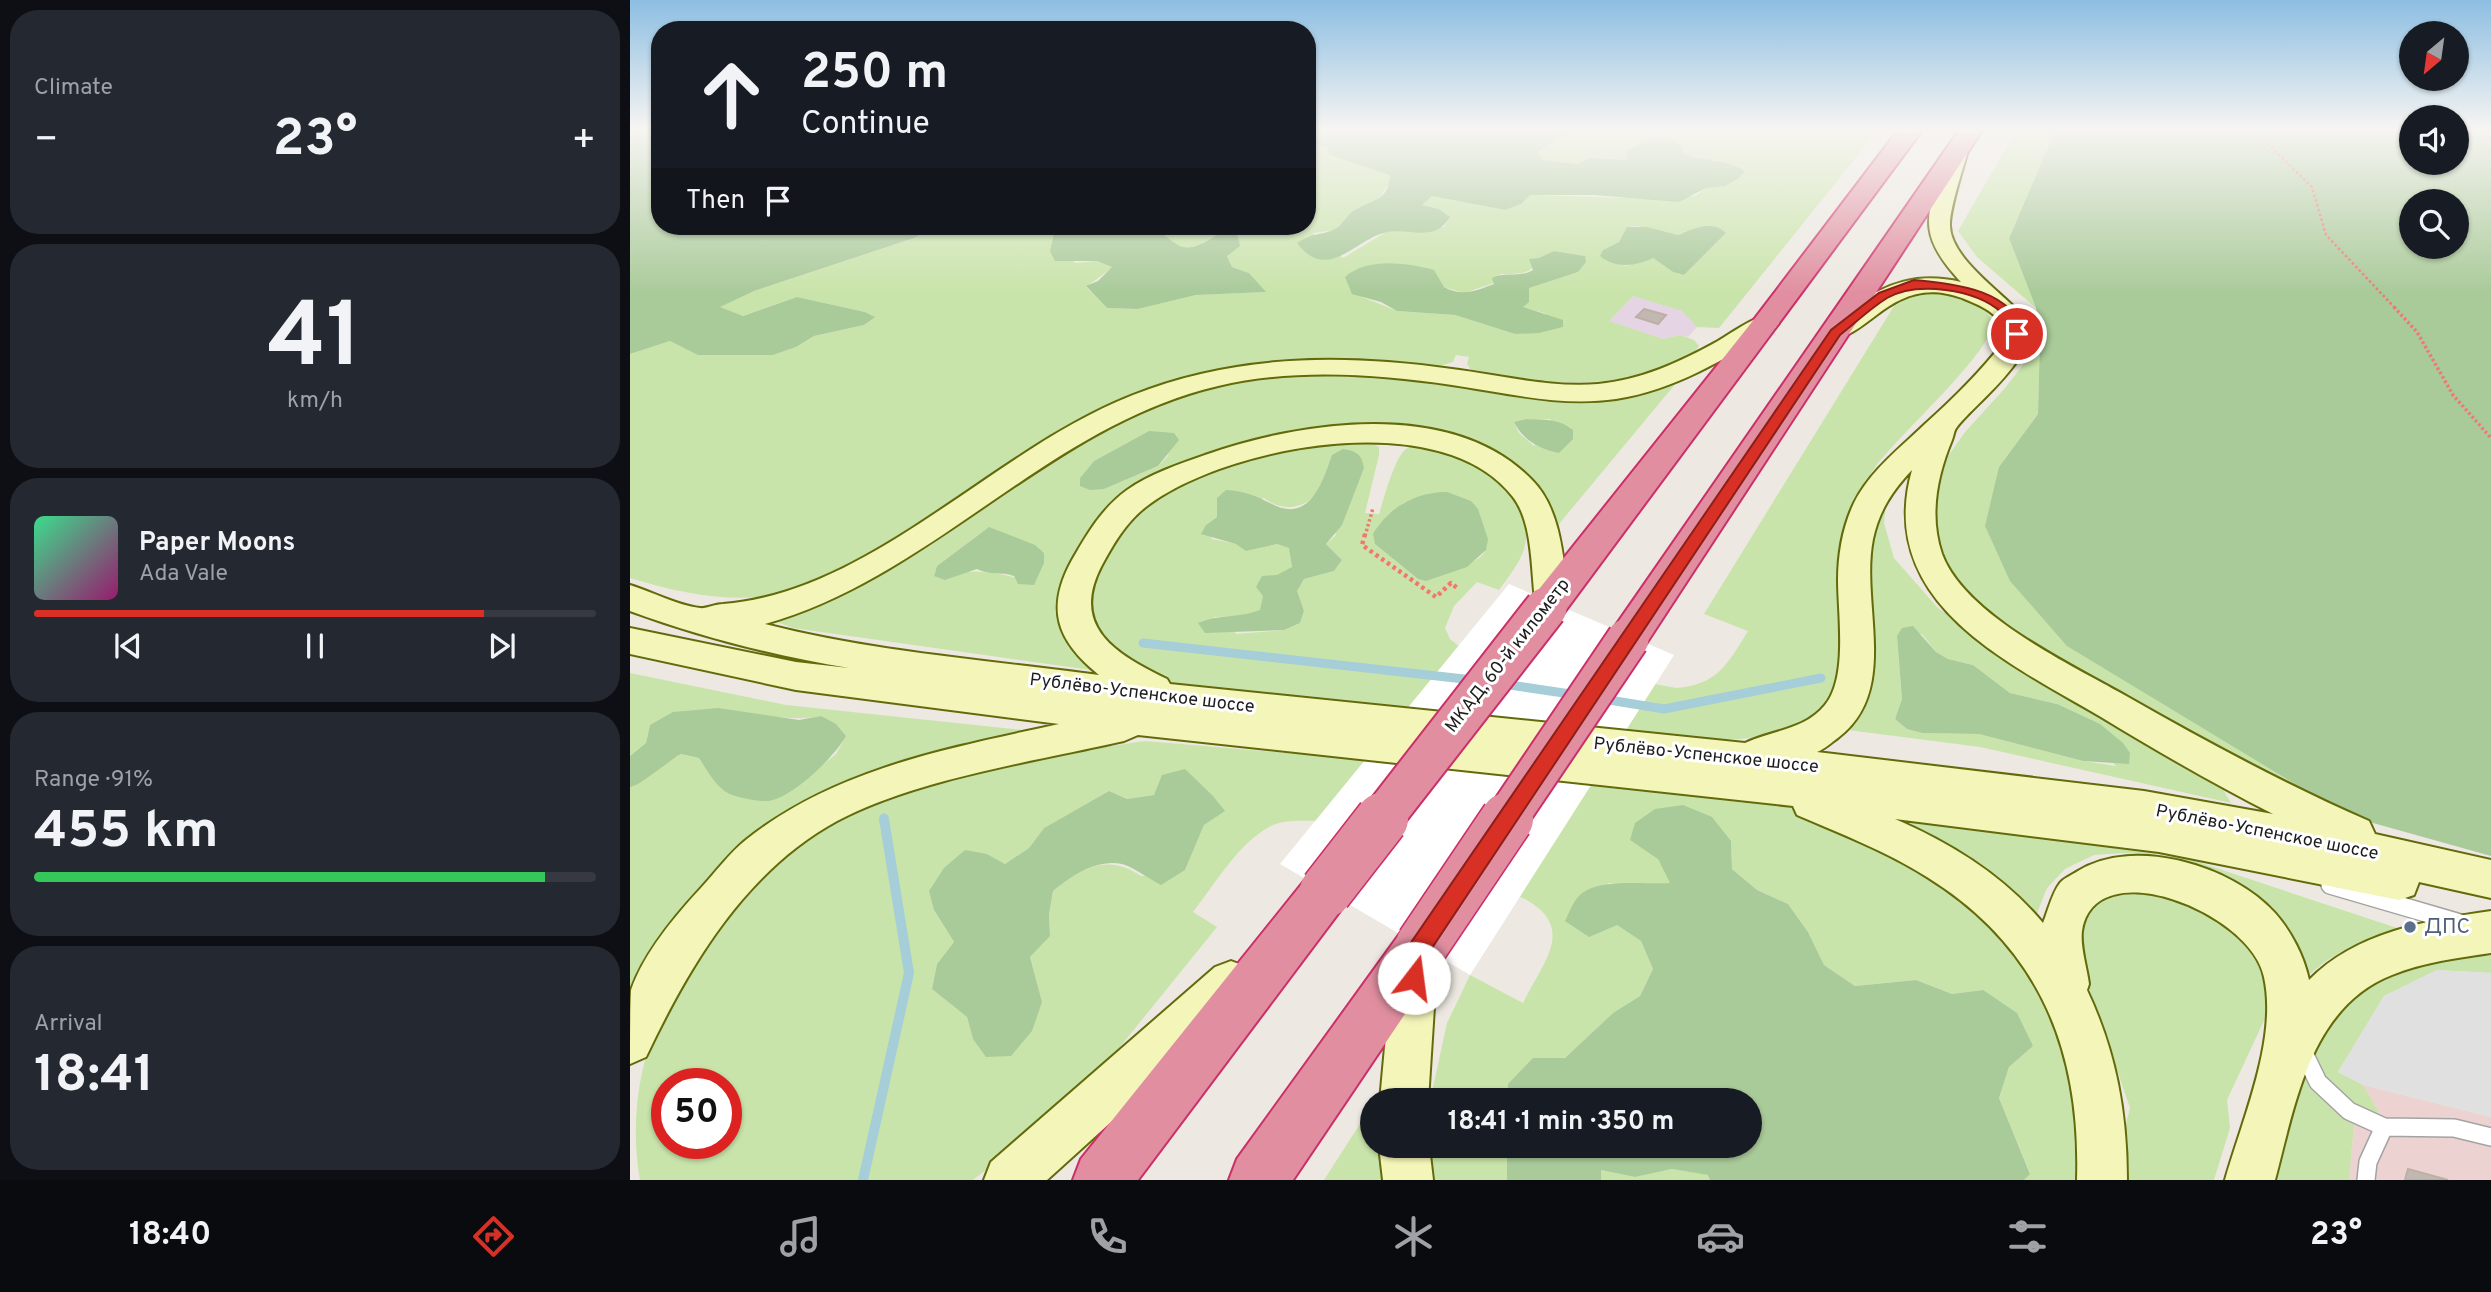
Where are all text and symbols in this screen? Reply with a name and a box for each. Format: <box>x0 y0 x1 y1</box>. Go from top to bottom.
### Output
north arrow <box>2399 21 2469 91</box>
map controls <box>2399 21 2469 259</box>
text: 250 m <box>801 44 948 106</box>
icon: ahead <box>686 49 777 140</box>
text: Climate <box>34 74 113 103</box>
text: Continue <box>801 105 930 145</box>
button: sound <box>2399 105 2469 175</box>
text: 23° <box>273 108 357 174</box>
text: − <box>34 117 59 166</box>
text: + <box>571 117 596 166</box>
icon: arrive <box>759 182 797 220</box>
text: Then <box>686 185 745 218</box>
button: search <box>2399 189 2469 259</box>
text: 41 <box>268 284 362 399</box>
pin <box>1987 304 2047 364</box>
icon: arrive <box>1998 315 2036 353</box>
text: km/h <box>287 387 343 416</box>
text: Paper Moons <box>139 527 295 560</box>
text: Ada Vale <box>139 560 228 589</box>
street label: МКАД, 60-й километр <box>1441 574 1575 738</box>
icon: previous <box>109 627 147 665</box>
icon: pause <box>296 627 334 665</box>
icon: next <box>483 627 521 665</box>
street label: Рублёво-Успенское шоссе <box>1028 669 1256 719</box>
street label: Рублёво-Успенское шоссе <box>1592 733 1820 779</box>
text: Range · 91% <box>34 766 153 795</box>
text: 455 km <box>34 800 219 866</box>
street label: Рублёво-Успенское шоссе <box>2154 800 2380 866</box>
place label: ДПС <box>2424 914 2470 941</box>
marker: ДПС <box>2402 919 2418 935</box>
position arrow <box>1377 941 1451 1015</box>
text: Arrival <box>34 1010 103 1039</box>
text: 18:41 <box>34 1044 154 1110</box>
speed limit sign: 50 <box>651 1068 742 1159</box>
text: 18:41 · 1 min · 350 m <box>1448 1106 1674 1139</box>
icon: directions <box>469 1212 518 1261</box>
icon: music <box>776 1212 825 1261</box>
icon: phone <box>1083 1212 1132 1261</box>
icon: climate <box>1389 1212 1438 1261</box>
icon: car <box>1696 1212 1745 1261</box>
icon: filters <box>2003 1212 2052 1261</box>
text: 18:40 <box>129 1216 211 1256</box>
text: 23° <box>2310 1216 2362 1256</box>

